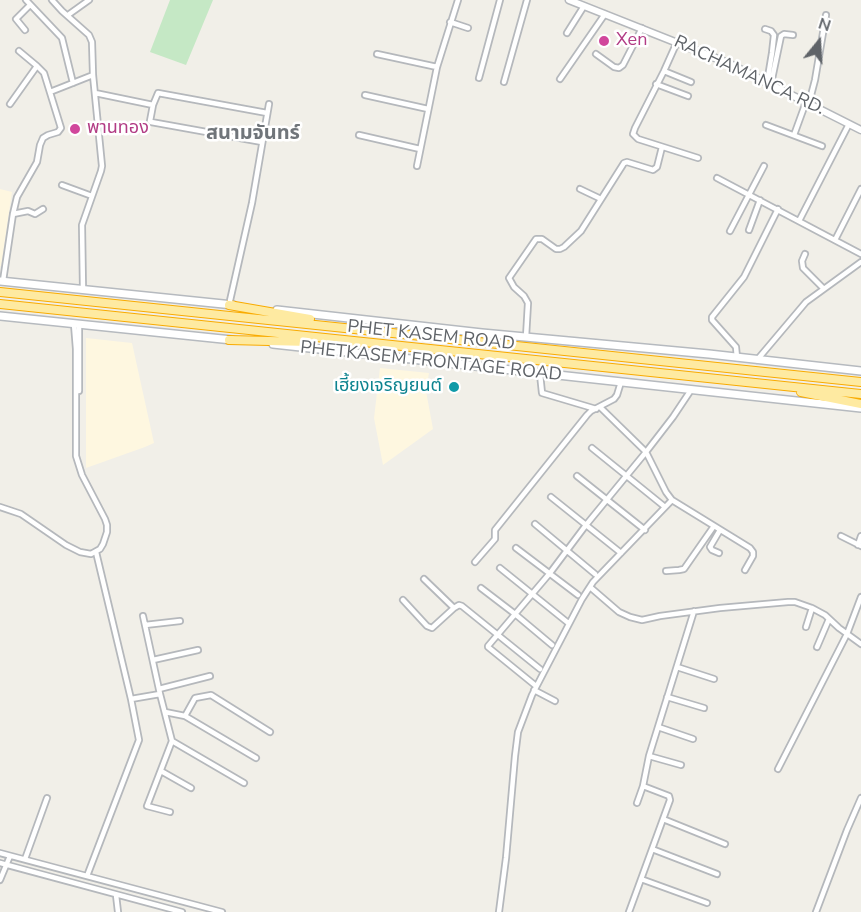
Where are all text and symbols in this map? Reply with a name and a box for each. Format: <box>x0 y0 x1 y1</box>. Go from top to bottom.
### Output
north arrow <box>789 12 849 72</box>
text: N <box>815 13 834 37</box>
place label: Xen <box>616 30 647 52</box>
street label: RACHAMANCA RD. <box>670 32 828 120</box>
marker: Xen <box>597 34 611 48</box>
place label: พานทอง <box>87 118 149 140</box>
marker: พานทอง <box>68 122 82 136</box>
district label: สนามจันทร์ <box>206 122 300 146</box>
street label: PHET KASEM ROAD <box>346 316 516 356</box>
street label: PHETKASEM FRONTAGE ROAD <box>299 338 563 386</box>
place label: เฮี้ยงเจริญยนต์ <box>334 376 442 398</box>
marker: เฮี้ยงเจริญยนต์ <box>447 380 461 394</box>

